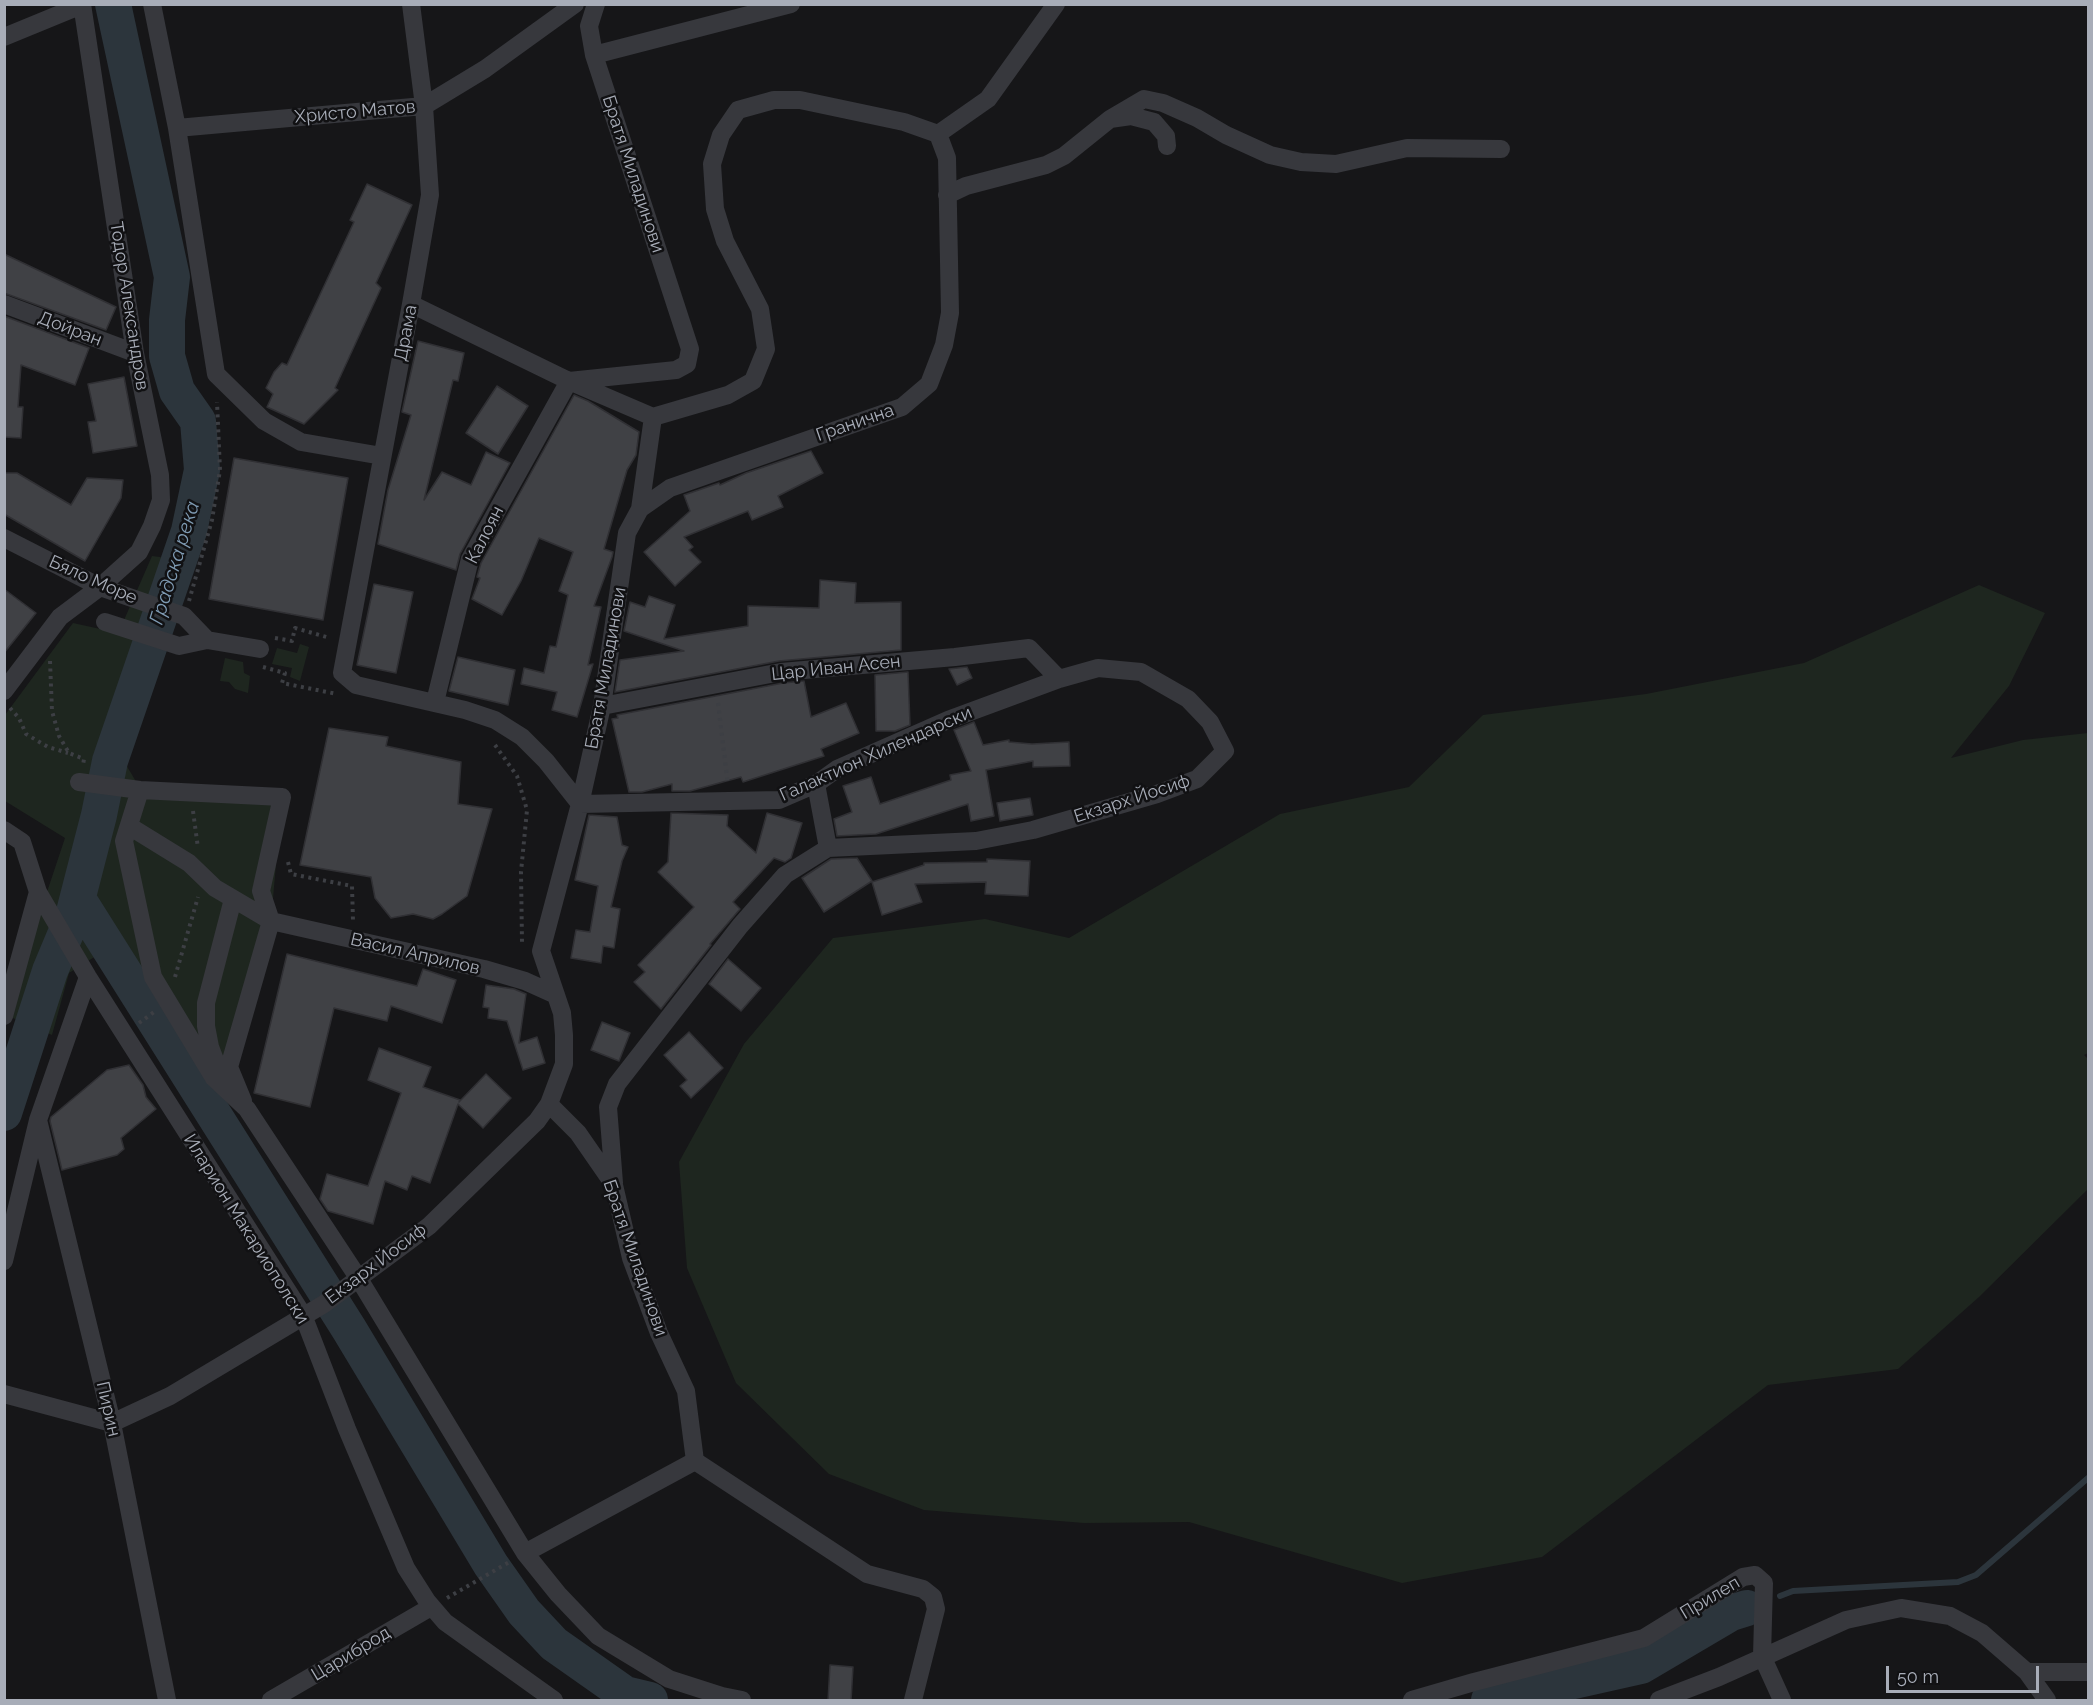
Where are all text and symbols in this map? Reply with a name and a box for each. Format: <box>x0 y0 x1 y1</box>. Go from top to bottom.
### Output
street label: Братя Миладинови <box>597 93 669 255</box>
street label: Христо Матов <box>294 96 416 128</box>
street label: Тодор Александров <box>105 220 153 392</box>
street label: Драма <box>390 303 422 363</box>
street label: Дойран <box>35 307 105 351</box>
street label: Гранична <box>813 400 897 446</box>
water label: Градска река <box>145 498 205 628</box>
street label: Калоян <box>461 502 509 568</box>
street label: Бяло Море <box>45 551 141 609</box>
street label: Братя Миладинови <box>581 585 631 751</box>
street label: Цар Иван Асен <box>770 650 902 686</box>
street label: Галактион Хилендарски <box>776 702 976 806</box>
street label: Екзарх Йосиф <box>1071 770 1193 828</box>
street label: Васил Априлов <box>348 929 482 979</box>
street label: Иларион Макариополски <box>179 1130 313 1328</box>
street label: Братя Миладинови <box>598 1177 672 1339</box>
street label: Екзарх Йосиф <box>321 1219 431 1309</box>
street label: Пирин <box>91 1379 125 1439</box>
street label: Прилеп <box>1676 1572 1744 1624</box>
street label: Цариброд <box>308 1622 394 1686</box>
scale bar <box>1889 1654 2042 1692</box>
text: 50 m <box>1897 1666 1939 1687</box>

